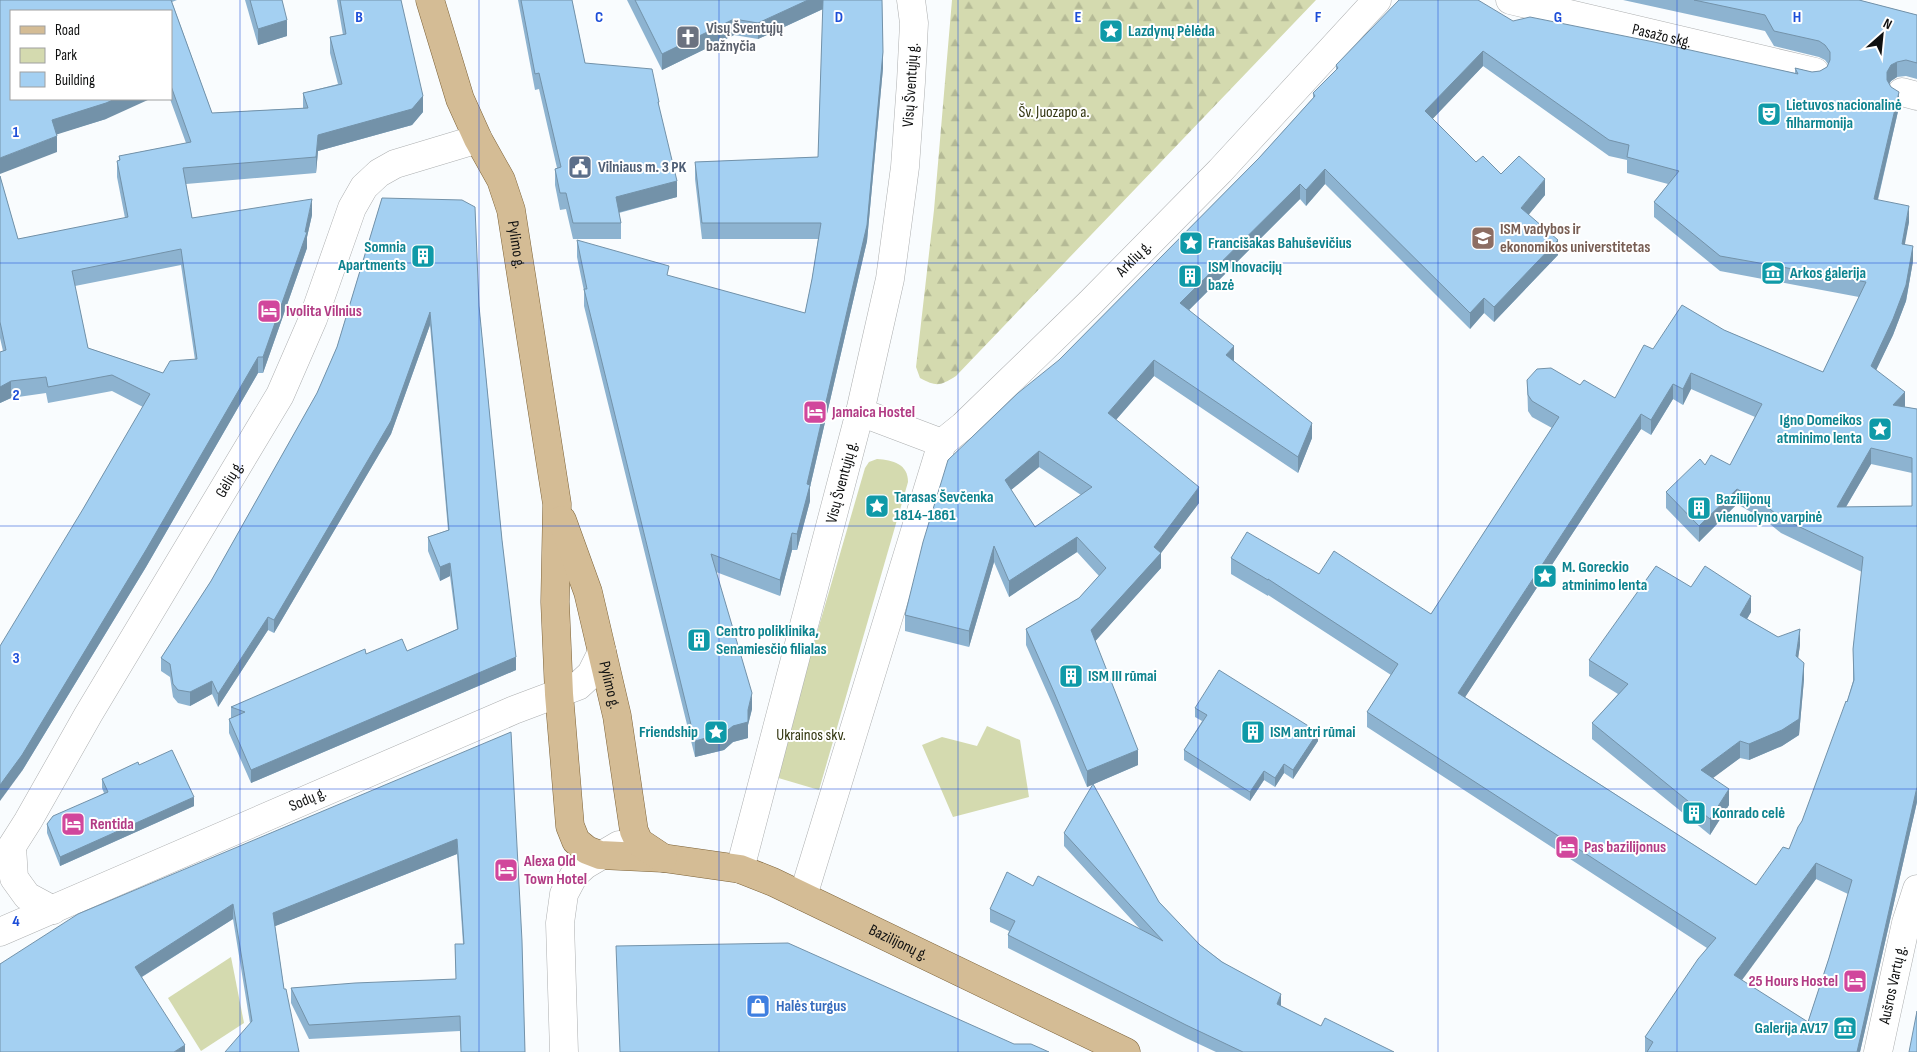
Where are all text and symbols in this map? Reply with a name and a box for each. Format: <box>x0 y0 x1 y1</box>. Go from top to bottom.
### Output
text: B <box>355 8 363 27</box>
text: C <box>595 8 603 27</box>
text: D <box>835 8 843 27</box>
text: E <box>1075 8 1082 27</box>
text: F <box>1315 8 1322 27</box>
text: G <box>1554 8 1562 27</box>
text: H <box>1793 8 1801 27</box>
legend <box>10 10 172 100</box>
north arrow <box>1857 10 1907 60</box>
text: N <box>1880 15 1895 33</box>
place icon: Lazdynų Pėlėda <box>1098 18 1124 44</box>
place label: Visų Šventųjų bažnyčia <box>706 19 783 56</box>
street label: Pasažo skg. <box>1630 20 1693 52</box>
text: Road <box>55 21 80 40</box>
place label: Lazdynų Pėlėda <box>1128 22 1215 41</box>
church icon: Visų Šventųjų bažnyčia <box>675 24 701 50</box>
street label: Visų Šventųjų g. <box>898 42 922 128</box>
text: Park <box>55 46 77 65</box>
text: Building <box>55 71 95 90</box>
place label: Lietuvos nacionalinė filharmonija <box>1786 96 1902 133</box>
theatre icon: Lietuvos nacionalinė filharmonija <box>1756 101 1782 127</box>
park label: Šv. Juozapo a. <box>1019 103 1090 122</box>
text: 1 <box>13 123 20 142</box>
public building icon: Vilniaus m. 3 PK <box>567 154 593 180</box>
place label: Vilniaus m. 3 PK <box>598 158 687 177</box>
street label: Pylimo g. <box>503 219 530 270</box>
place label: ISM vadybos ir ekonomikos universtitetas <box>1500 220 1650 257</box>
school or university icon: ISM vadybos ir ekonomikos universtitetas <box>1470 225 1496 251</box>
place icon: Francišakas Bahuševičius <box>1178 230 1204 256</box>
place label: Francišakas Bahuševičius <box>1208 234 1352 253</box>
street label: Arklių g. <box>1111 237 1155 281</box>
place label: Somnia Apartments <box>337 238 406 275</box>
building icon: Somnia Apartments <box>410 243 436 269</box>
place label: ISM Inovacijų bazė <box>1208 258 1282 295</box>
museum icon: Arkos galerija <box>1760 260 1786 286</box>
building icon: ISM Inovacijų bazė <box>1177 263 1203 289</box>
place label: Arkos galerija <box>1789 264 1866 283</box>
hotel icon: Ivolita Vilnius <box>256 298 282 324</box>
place label: Ivolita Vilnius <box>286 302 362 321</box>
text: 2 <box>12 386 20 405</box>
hotel icon: Jamaica Hostel <box>802 399 828 425</box>
place label: Jamaica Hostel <box>831 403 915 422</box>
place label: Igno Domeikos atminimo lenta <box>1777 411 1862 448</box>
place icon: Igno Domeikos atminimo lenta <box>1867 416 1893 442</box>
street label: Visų Šventųjų g. <box>822 439 862 525</box>
street label: Gėlių g. <box>211 457 248 501</box>
place label: Tarasas Ševčenka 1814-1861 <box>894 488 994 525</box>
place label: Bazilijonų vienuolyno varpinė <box>1716 490 1823 527</box>
place icon: Tarasas Ševčenka 1814-1861 <box>864 493 890 519</box>
building icon: Bazilijonų vienuolyno varpinė <box>1686 495 1712 521</box>
place label: M. Goreckio atminimo lenta <box>1562 558 1647 595</box>
place icon: M. Goreckio atminimo lenta <box>1532 563 1558 589</box>
place label: Centro poliklinika, Senamiesčio filialas <box>716 622 827 659</box>
building icon: Centro poliklinika, Senamiesčio filialas <box>686 627 712 653</box>
text: 3 <box>12 649 20 668</box>
street label: Pylimo g. <box>595 659 624 711</box>
building icon: ISM III rūmai <box>1058 663 1084 689</box>
place label: ISM III rūmai <box>1088 667 1157 686</box>
place icon: Friendship <box>703 719 729 745</box>
building icon: ISM antri rūmai <box>1240 719 1266 745</box>
place label: Friendship <box>639 723 698 742</box>
place label: ISM antri rūmai <box>1270 723 1355 742</box>
park label: Ukrainos skv. <box>776 726 846 745</box>
street label: Sodų g. <box>286 783 329 816</box>
building icon: Konrado celė <box>1681 800 1707 826</box>
place label: Konrado celė <box>1712 804 1785 823</box>
hotel icon: Rentida <box>60 811 86 837</box>
place label: Rentida <box>90 815 134 834</box>
hotel icon: Pas bazilijonus <box>1554 834 1580 860</box>
place label: Pas bazilijonus <box>1584 838 1666 857</box>
place label: Alexa Old Town Hotel <box>523 852 587 889</box>
hotel icon: Alexa Old Town Hotel <box>493 857 519 883</box>
text: 4 <box>12 912 20 931</box>
street label: Bazilijonų g. <box>866 920 931 965</box>
street label: Aušros Vartų g. <box>1875 944 1910 1027</box>
hotel icon: 25 Hours Hostel <box>1842 968 1868 994</box>
place label: 25 Hours Hostel <box>1749 972 1838 991</box>
shop icon: Halės turgus <box>745 993 771 1019</box>
place label: Halės turgus <box>776 997 846 1016</box>
museum icon: Galerija AV17 <box>1832 1015 1858 1041</box>
place label: Galerija AV17 <box>1755 1019 1828 1038</box>

